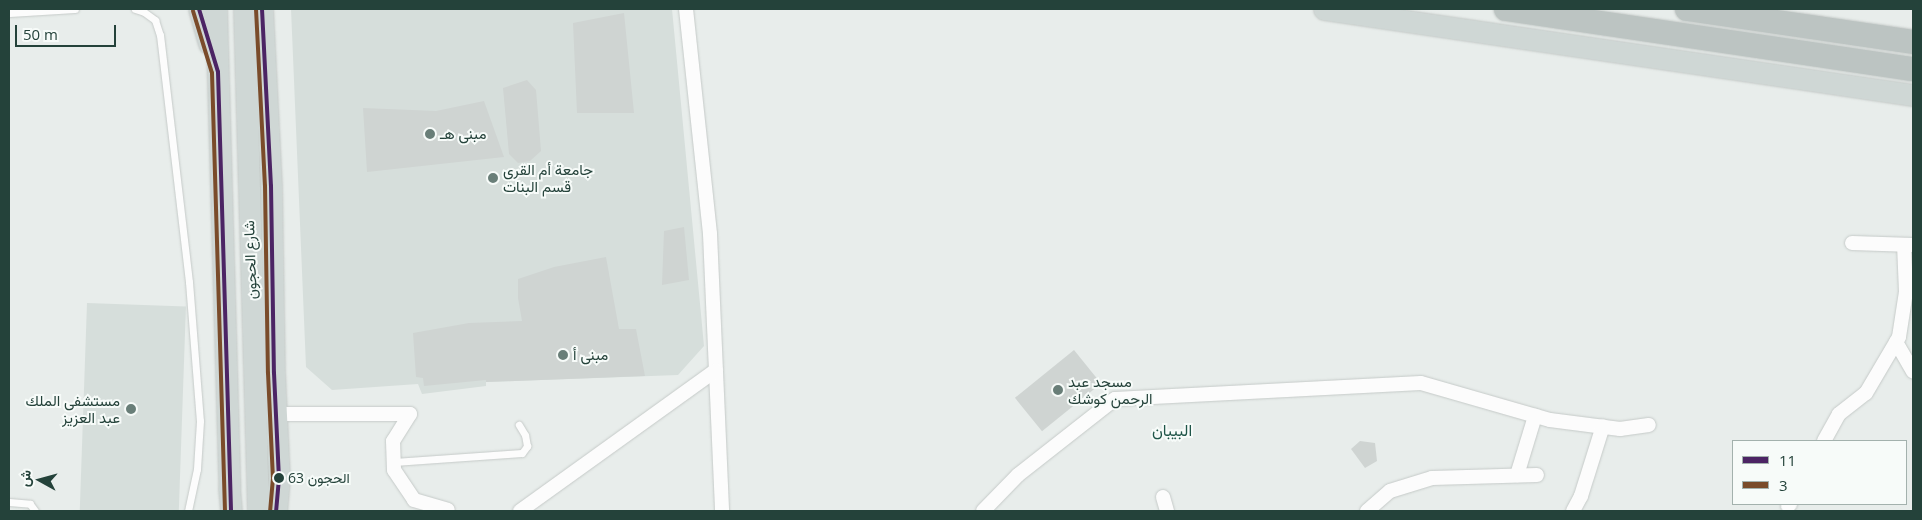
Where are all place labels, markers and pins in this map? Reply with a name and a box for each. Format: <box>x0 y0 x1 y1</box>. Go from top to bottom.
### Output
place label: مبنى هـ <box>440 125 486 143</box>
marker: مبنى هـ <box>424 128 436 140</box>
place label: جامعة أم القرى قسم البنات <box>503 160 593 195</box>
marker: جامعة أم القرى قسم البنات <box>487 172 499 184</box>
place label: مبنى أ <box>573 346 608 364</box>
marker: مبنى أ <box>557 349 569 361</box>
place label: مسجد عبد الرحمن كوشك <box>1068 372 1153 407</box>
marker: مسجد عبد الرحمن كوشك <box>1052 384 1064 396</box>
place label: مستشفى الملك عبد العزيز <box>25 391 120 426</box>
marker: مستشفى الملك عبد العزيز <box>124 402 138 416</box>
place label: الحجون 63 <box>288 470 350 486</box>
marker: الحجون 63 <box>274 473 284 483</box>

